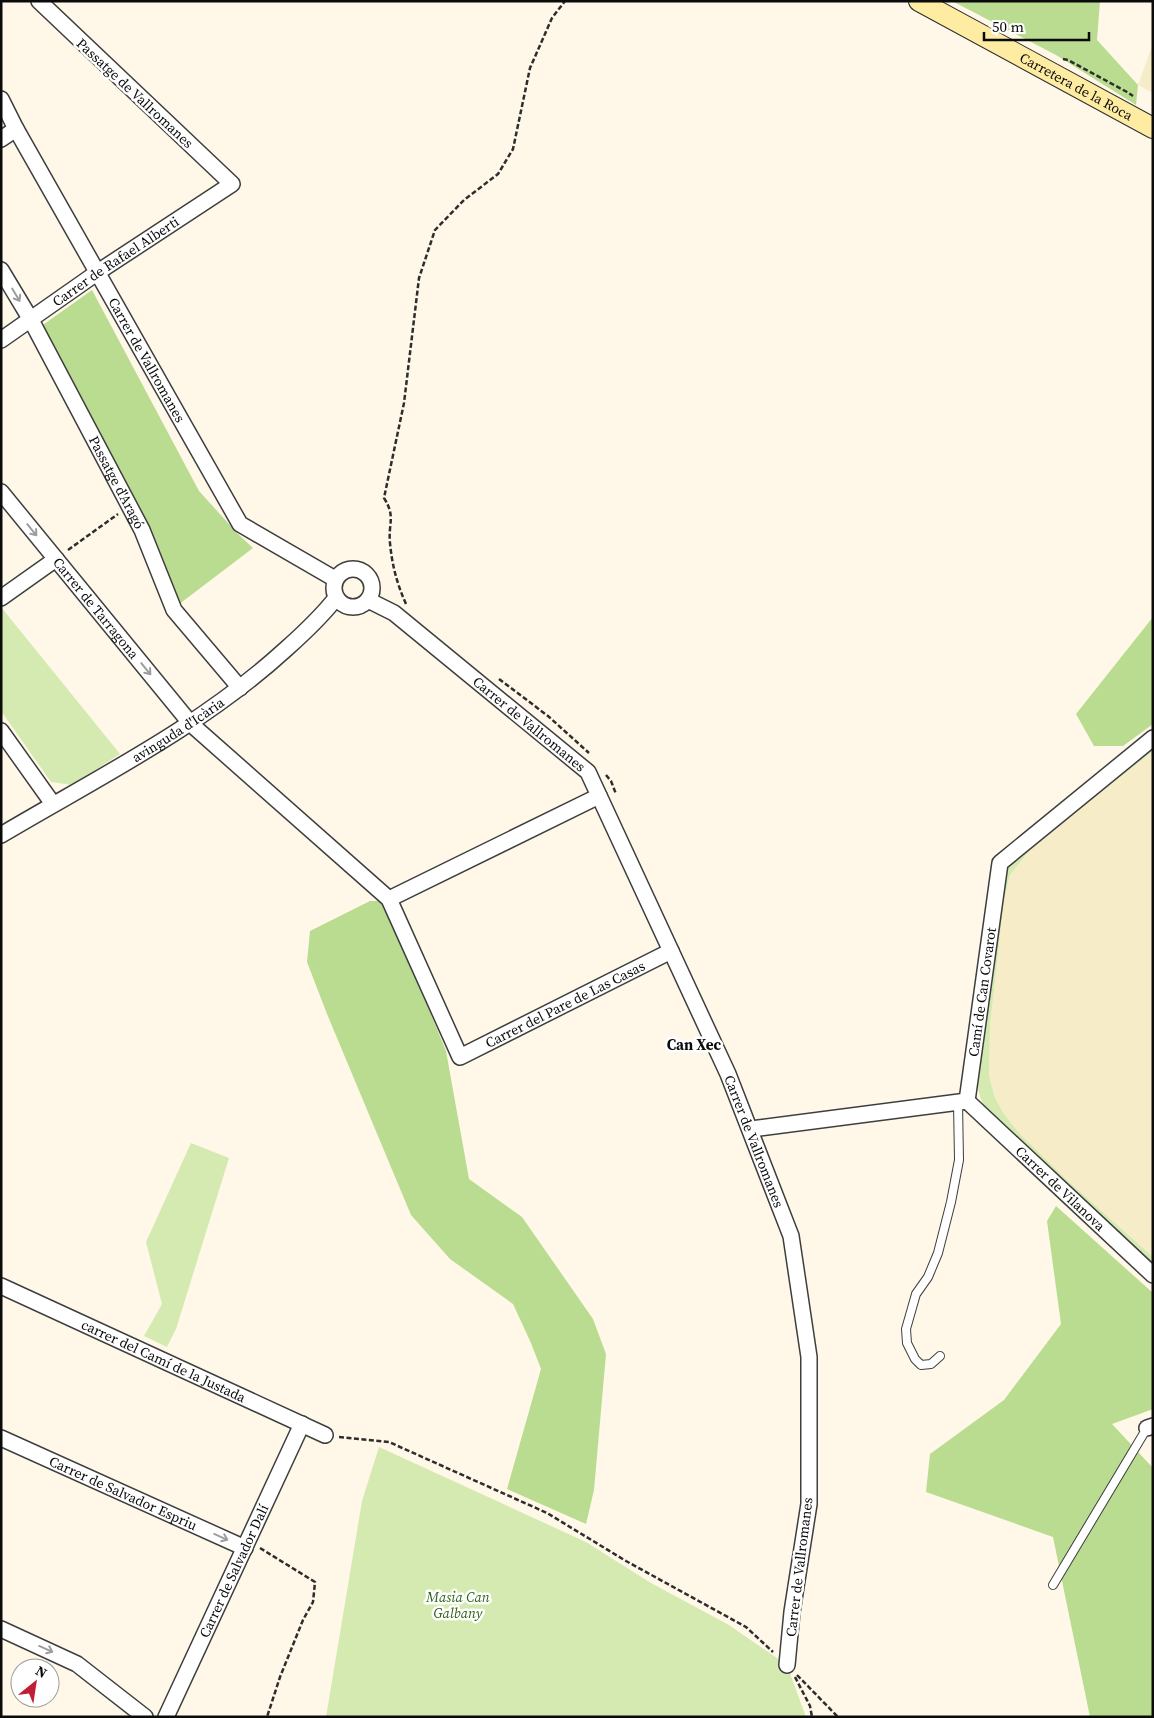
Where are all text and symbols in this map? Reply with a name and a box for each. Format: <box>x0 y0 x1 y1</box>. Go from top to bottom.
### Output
scale bar <box>984 10 1089 42</box>
text: 50 m <box>992 16 1024 37</box>
street label: Passatge de Vallromanes <box>72 33 198 153</box>
street label: Carretera de la Roca <box>1016 48 1137 126</box>
street label: Carrer de Rafael Alberti <box>48 212 183 311</box>
one-way arrow <box>11 287 21 301</box>
street label: Carrer de Vallromanes <box>104 294 190 426</box>
street label: Passatge d'Aragó <box>84 432 150 533</box>
one-way arrow <box>27 523 38 536</box>
street label: Carrer de Tarragona <box>48 553 144 664</box>
one-way arrow <box>141 663 152 676</box>
street label: Carrer de Vallromanes <box>469 672 590 776</box>
street label: avinguda d'Icària <box>128 692 229 767</box>
street label: Camí de Can Covarot <box>963 926 1001 1058</box>
street label: Carrer del Pare de Las Casas <box>482 956 648 1053</box>
district label: Can Xec <box>667 1034 722 1055</box>
street label: Carrer de Vallromanes <box>719 1072 789 1210</box>
street label: Carrer de Vilanova <box>1011 1141 1110 1236</box>
street label: carrer del Camí de la Justada <box>78 1314 250 1408</box>
street label: Carrer de Salvador Espriu <box>46 1451 200 1535</box>
street label: Carrer de Vallromanes <box>781 1496 817 1638</box>
street label: Carrer de Salvador Dalí <box>194 1501 273 1641</box>
one-way arrow <box>213 1533 228 1542</box>
park label: Masia Can Galbany <box>425 1587 490 1623</box>
one-way arrow <box>38 1645 53 1655</box>
north arrow <box>10 1658 60 1708</box>
text: N <box>32 1661 51 1683</box>

